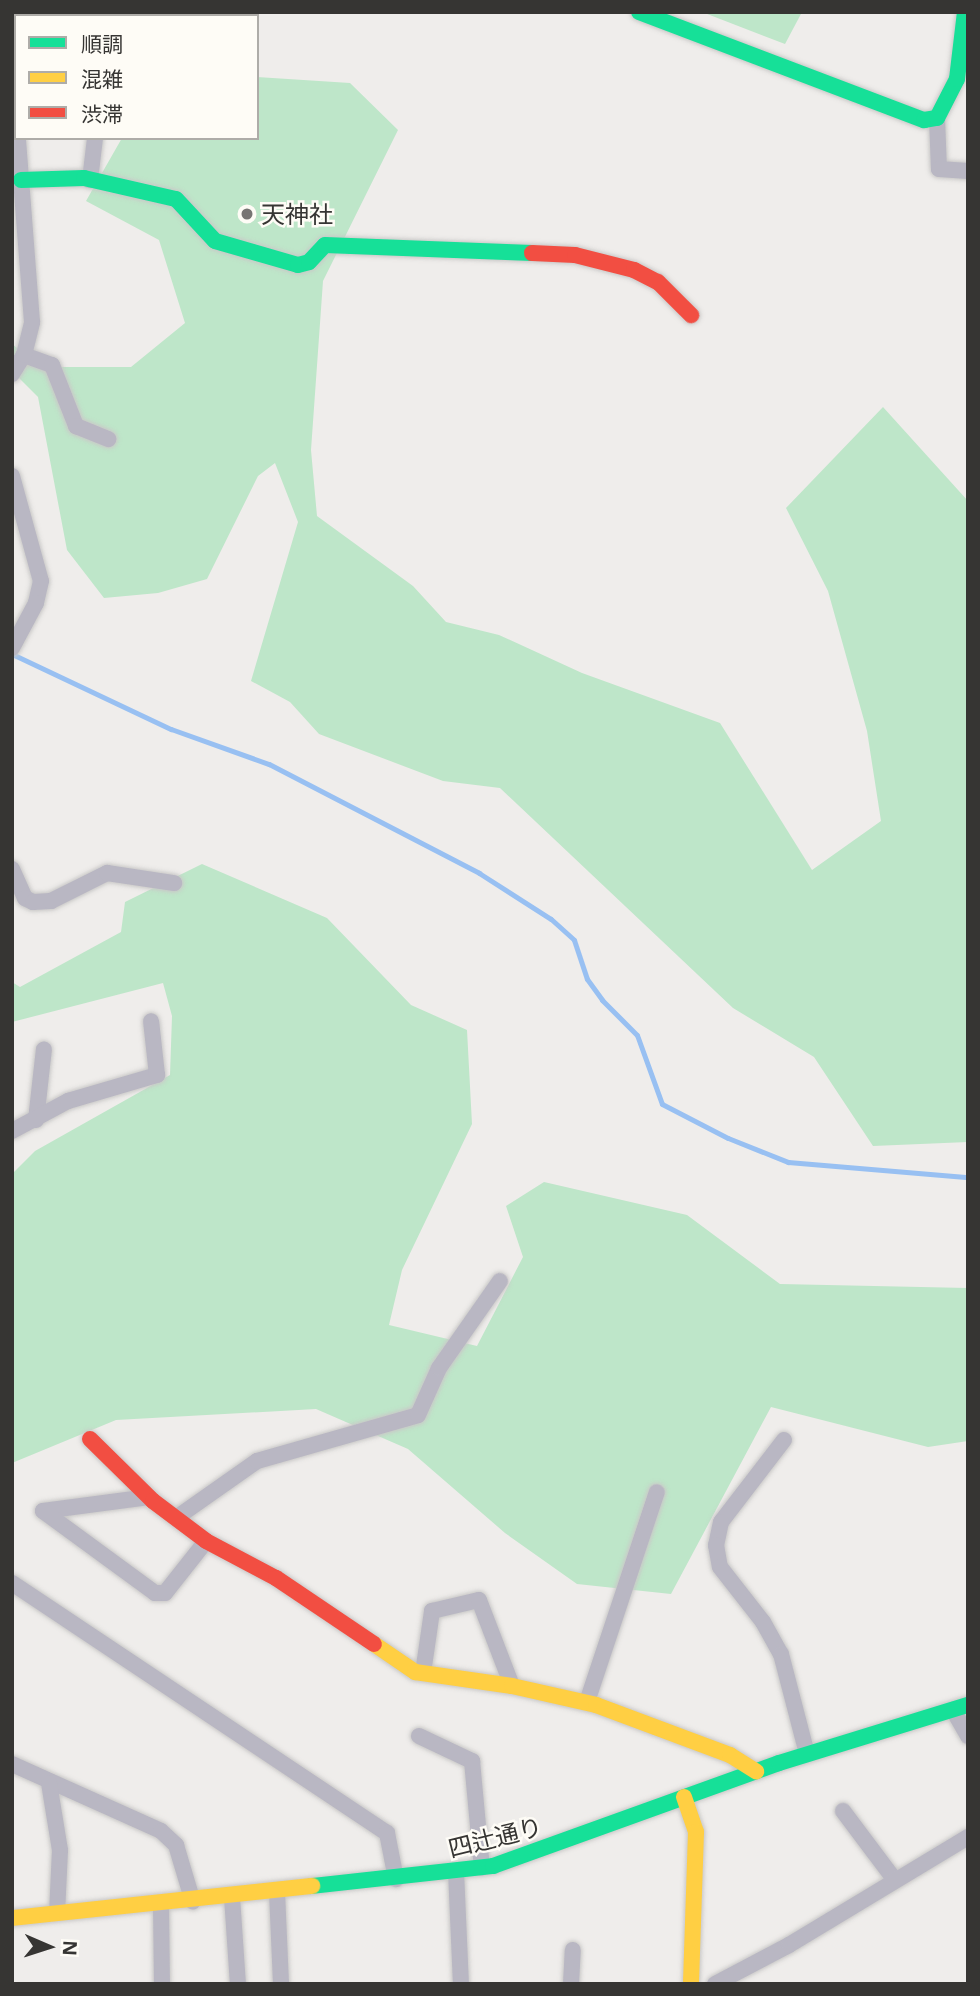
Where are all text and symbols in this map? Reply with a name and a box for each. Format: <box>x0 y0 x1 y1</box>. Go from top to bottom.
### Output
legend <box>14 14 259 140</box>
text: 順調 <box>81 30 123 58</box>
text: 混雑 <box>81 65 123 93</box>
text: 渋滞 <box>81 100 123 128</box>
place label: 天神社 <box>261 200 333 228</box>
marker: 天神社 <box>239 206 255 222</box>
street label: 四辻通り <box>445 1811 545 1863</box>
north arrow <box>14 1912 84 1982</box>
text: N <box>57 1940 83 1956</box>

